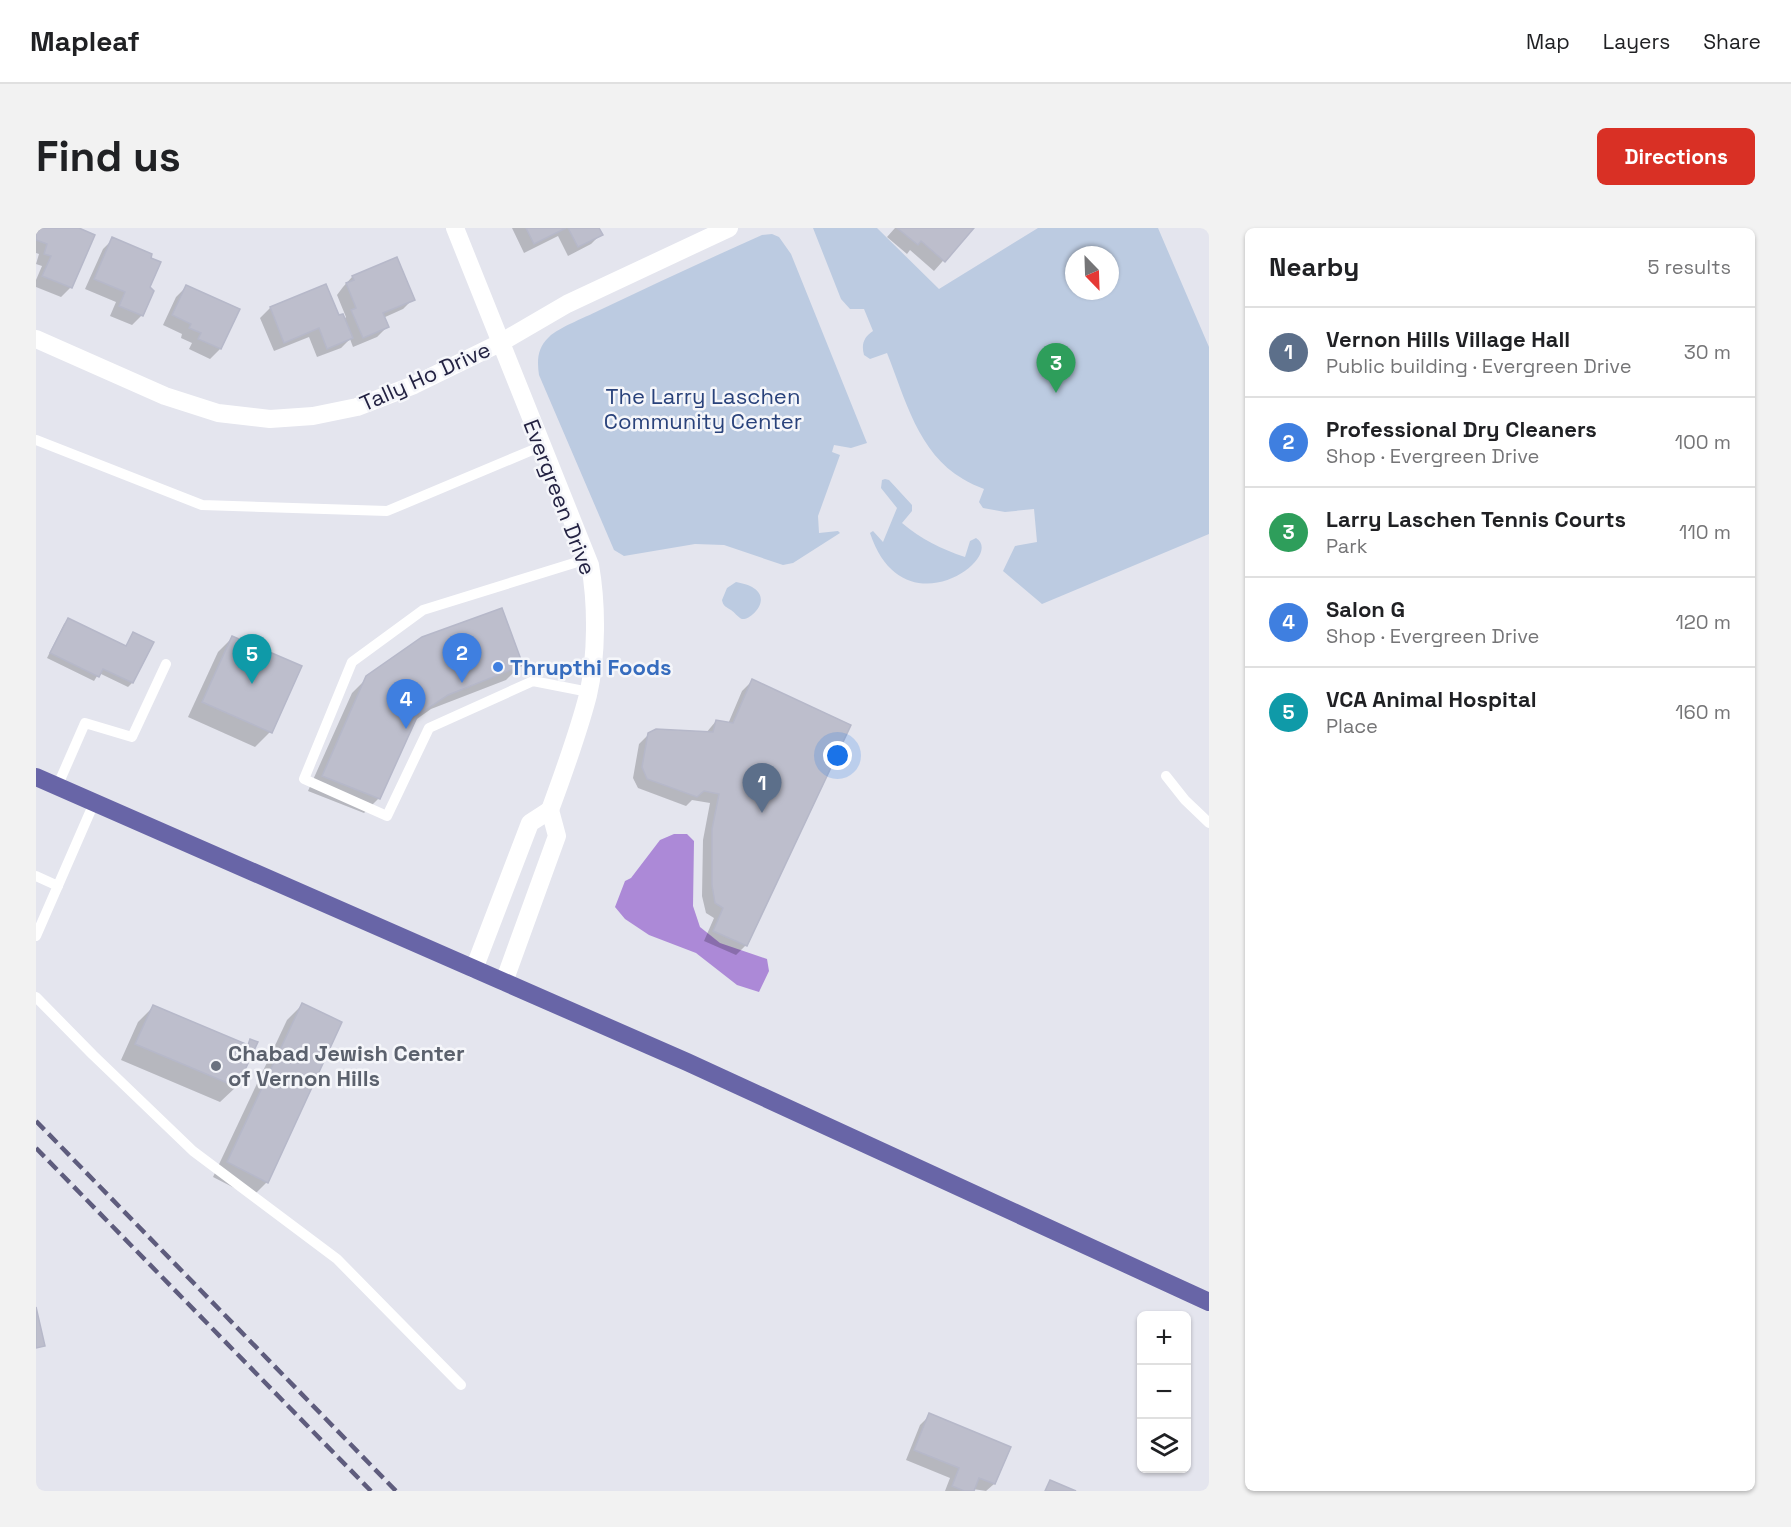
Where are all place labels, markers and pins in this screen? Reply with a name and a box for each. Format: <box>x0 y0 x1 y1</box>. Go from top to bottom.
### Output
pin: 3 <box>1036 344 1076 393</box>
pin: 5 <box>232 634 272 684</box>
pin: 2 <box>442 634 482 683</box>
place label: Thrupthi Foods <box>510 653 672 681</box>
marker: Thrupthi Foods <box>491 660 505 674</box>
pin: 4 <box>386 680 425 729</box>
pin: 1 <box>742 764 782 813</box>
place label: Chabad Jewish Center of Vernon Hills <box>228 1039 465 1092</box>
marker: Chabad Jewish Center of Vernon Hills <box>209 1059 223 1073</box>

